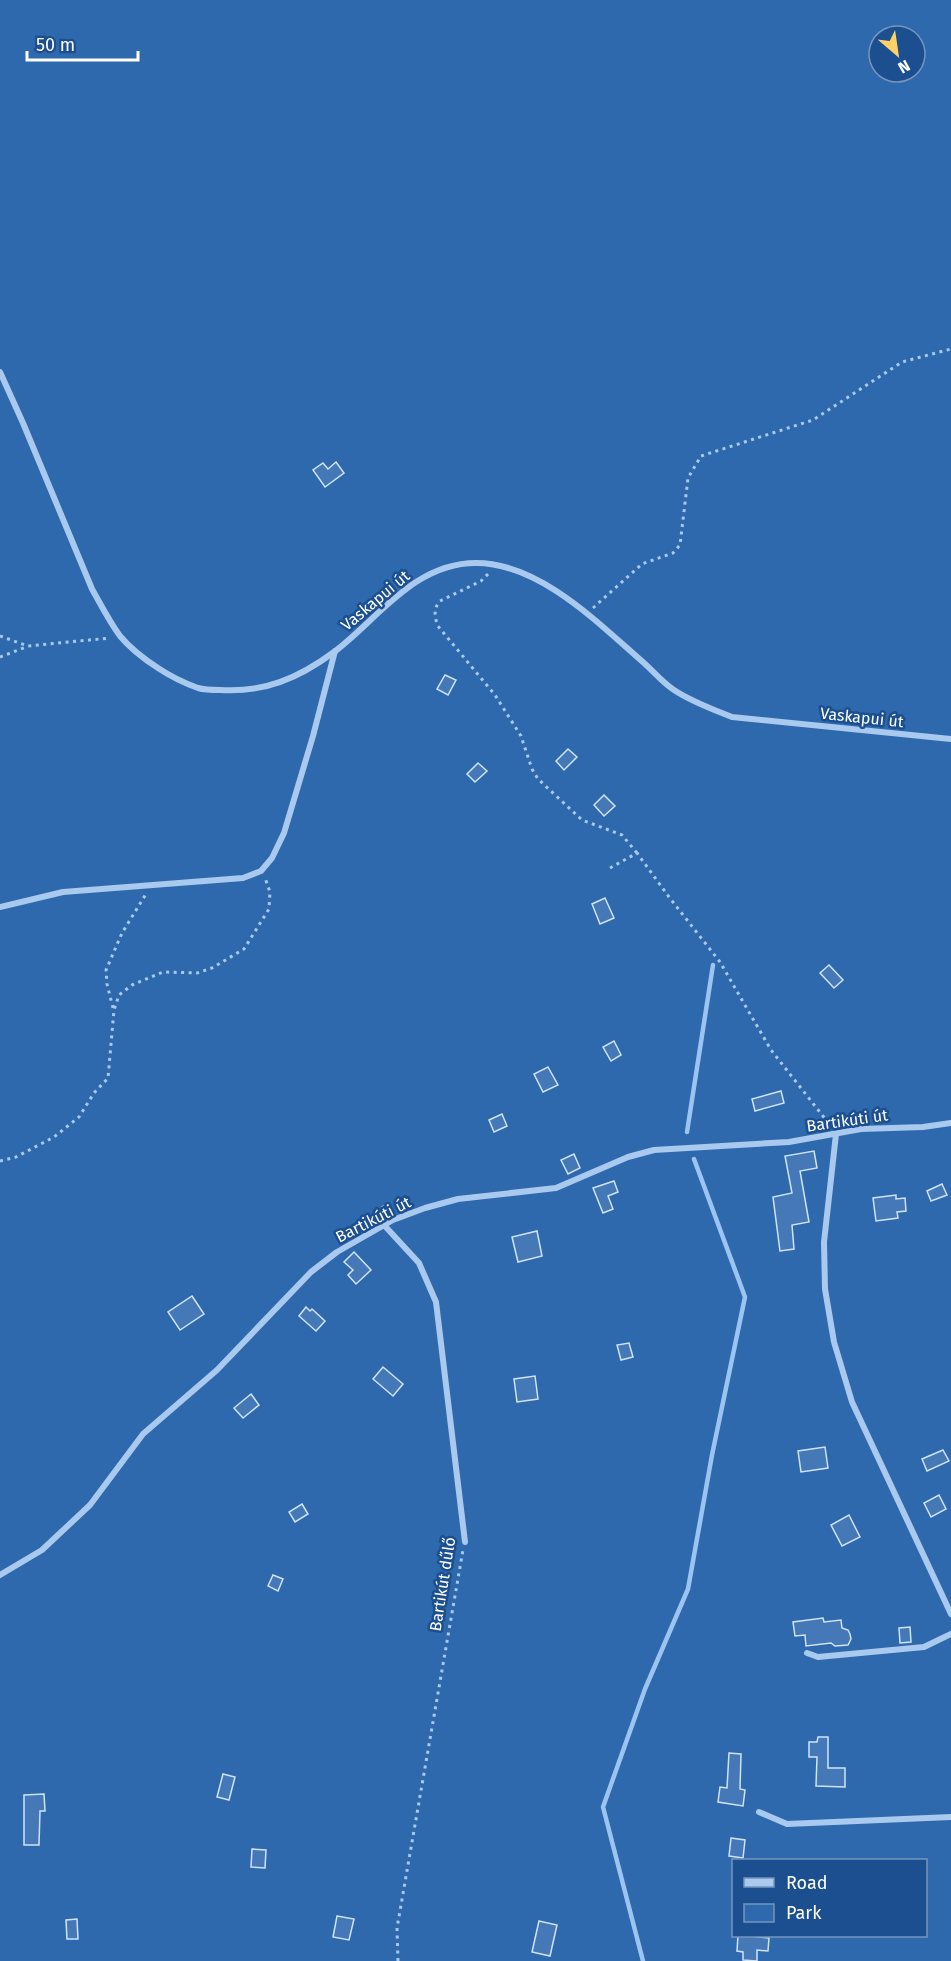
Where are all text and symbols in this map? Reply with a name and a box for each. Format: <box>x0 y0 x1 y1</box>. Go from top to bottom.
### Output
scale bar <box>27 24 138 62</box>
north arrow <box>867 24 927 84</box>
text: 50 m <box>36 34 75 56</box>
text: N <box>895 56 913 78</box>
street label: Vaskapui út <box>337 566 414 635</box>
street label: Vaskapui út <box>819 704 905 731</box>
street label: Bartikúti út <box>805 1105 889 1136</box>
street label: Bartikúti út <box>332 1192 414 1247</box>
street label: Bartikút dűlő <box>426 1536 459 1633</box>
legend <box>732 1859 927 1937</box>
text: Road <box>786 1872 828 1894</box>
text: Park <box>786 1902 822 1924</box>

